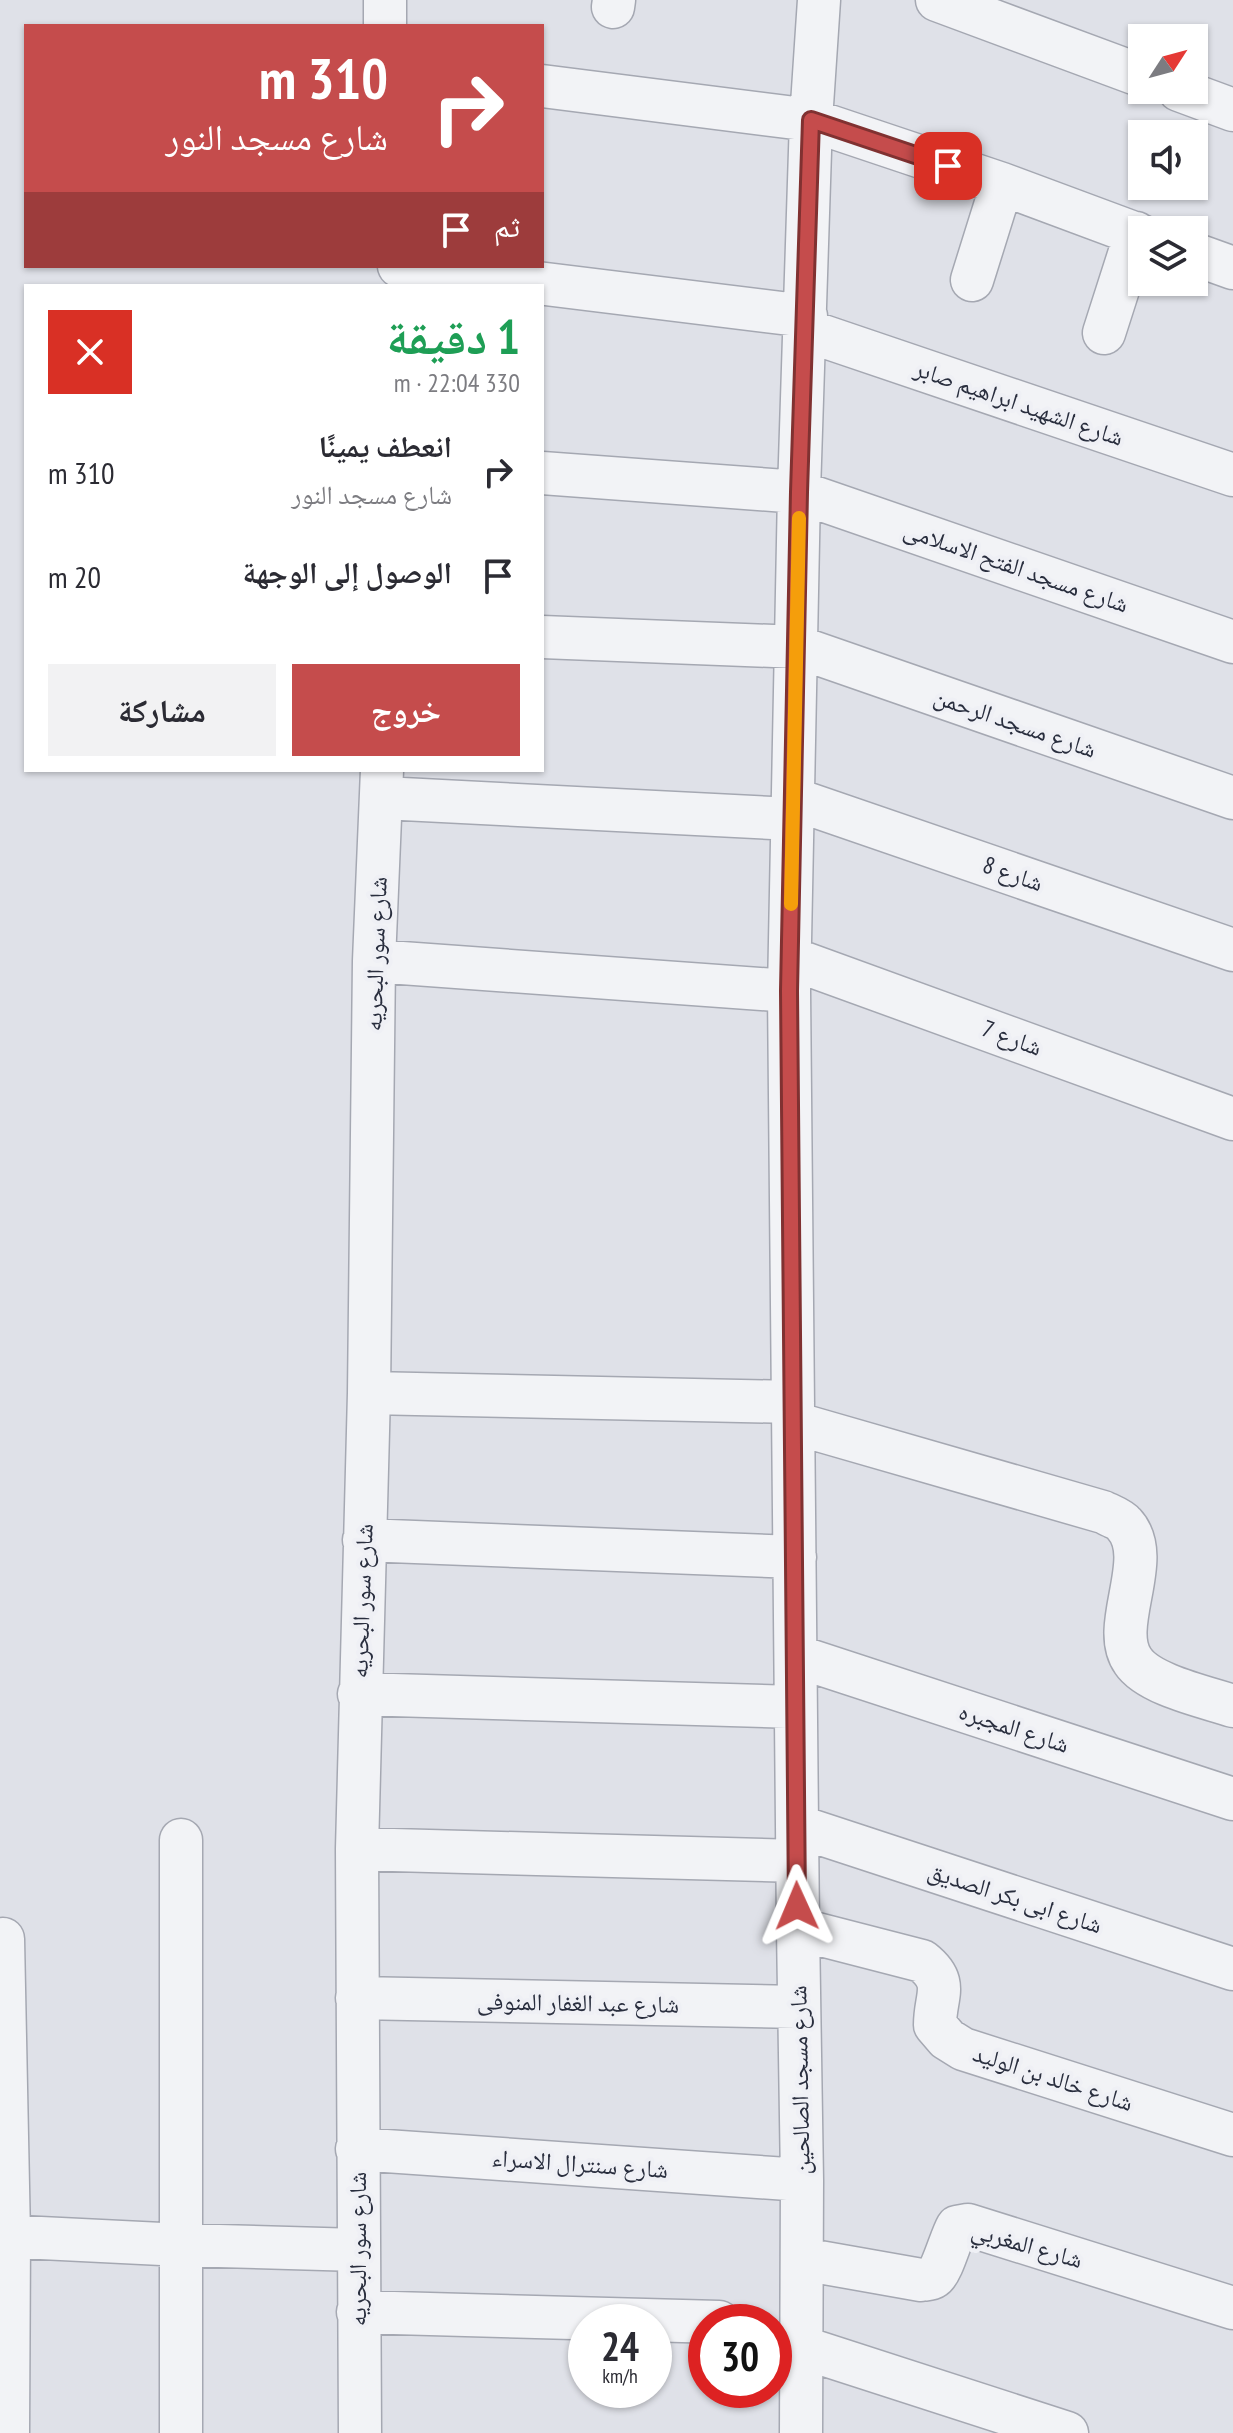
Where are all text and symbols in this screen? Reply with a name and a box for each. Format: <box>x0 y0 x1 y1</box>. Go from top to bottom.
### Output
north arrow <box>1128 24 1208 104</box>
map controls <box>1128 24 1208 296</box>
text: 310 m <box>259 42 388 114</box>
icon: right <box>416 56 520 160</box>
text: شارع مسجد النور <box>166 113 388 160</box>
button: sound <box>1128 120 1208 200</box>
pin <box>914 132 982 200</box>
icon: arrive <box>926 144 970 188</box>
text: ثم <box>494 206 520 245</box>
icon: arrive <box>434 208 478 252</box>
button: layers <box>1128 216 1208 296</box>
text: 1 دقيقة <box>386 305 520 367</box>
button: close <box>48 310 132 394</box>
street label: شارع الشهيد ابراهيم صابر <box>909 352 1128 454</box>
text: 330 m · 22:04 <box>394 366 520 399</box>
text: انعطف يمينًا <box>319 426 452 465</box>
icon: right <box>476 450 520 494</box>
text: 310 m <box>48 453 114 492</box>
text: شارع مسجد النور <box>291 478 452 511</box>
street label: شارع مسجد الفتح الاسلامى <box>900 513 1133 620</box>
text: الوصول إلى الوجهة <box>242 552 452 591</box>
icon: arrive <box>476 554 520 598</box>
text: 20 m <box>48 557 101 596</box>
button: مشاركة <box>48 664 276 756</box>
button: خروج <box>292 664 520 756</box>
street label: شارع مسجد الرحمن <box>930 680 1100 765</box>
street label: شارع 8 <box>979 849 1047 898</box>
street label: شارع سور البحريه <box>357 876 394 1032</box>
street label: شارع 7 <box>978 1012 1046 1063</box>
street label: شارع سور البحريه <box>343 1523 380 1679</box>
street label: شارع المجبره <box>955 1695 1073 1760</box>
street label: شارع ابى بكر الصديق <box>924 1855 1106 1940</box>
position arrow <box>755 1864 839 1948</box>
street label: شارع عبد الغفار المنوفى <box>477 1985 679 2020</box>
street label: شارع مسجد الصالحين <box>782 1985 817 2175</box>
street label: شارع خالد بن الوليد <box>969 2037 1137 2118</box>
street label: شارع سنترال الاسراء <box>491 2142 669 2185</box>
street label: شارع سور البحريه <box>342 2172 373 2326</box>
street label: شارع المغربي <box>967 2214 1086 2279</box>
speed limit sign: 30 <box>688 2304 792 2408</box>
text: 24 <box>601 2320 639 2372</box>
text: km/h <box>602 2363 638 2389</box>

